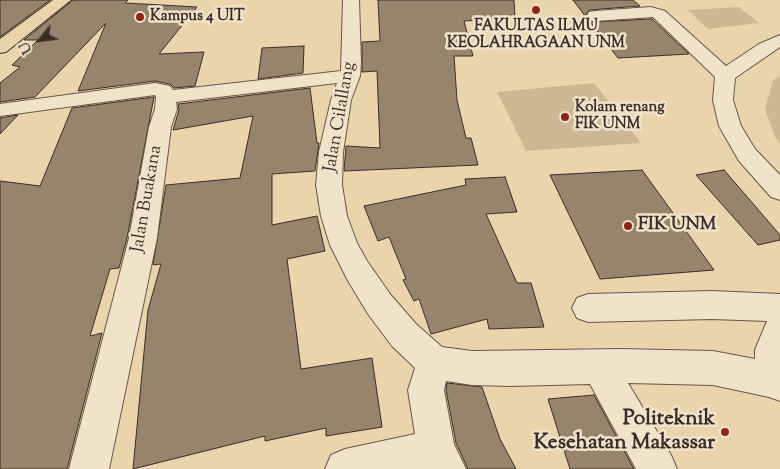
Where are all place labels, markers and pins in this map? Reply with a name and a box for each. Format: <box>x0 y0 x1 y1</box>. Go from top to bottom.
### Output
marker: FAKULTAS ILMU KEOLAHRAGAAN UNM <box>530 4 542 16</box>
place label: Kampus 4 UIT <box>150 8 245 26</box>
marker: Kampus 4 UIT <box>134 11 146 23</box>
place label: FAKULTAS ILMU KEOLAHRAGAAN UNM <box>447 18 625 53</box>
place label: Kolam renang FIK UNM <box>575 99 664 134</box>
marker: Kolam renang FIK UNM <box>559 111 571 123</box>
place label: FIK UNM <box>638 215 716 237</box>
marker: FIK UNM <box>622 220 634 232</box>
place label: Politeknik Kesehatan Makassar <box>534 407 715 457</box>
marker: Politeknik Kesehatan Makassar <box>719 426 731 438</box>

